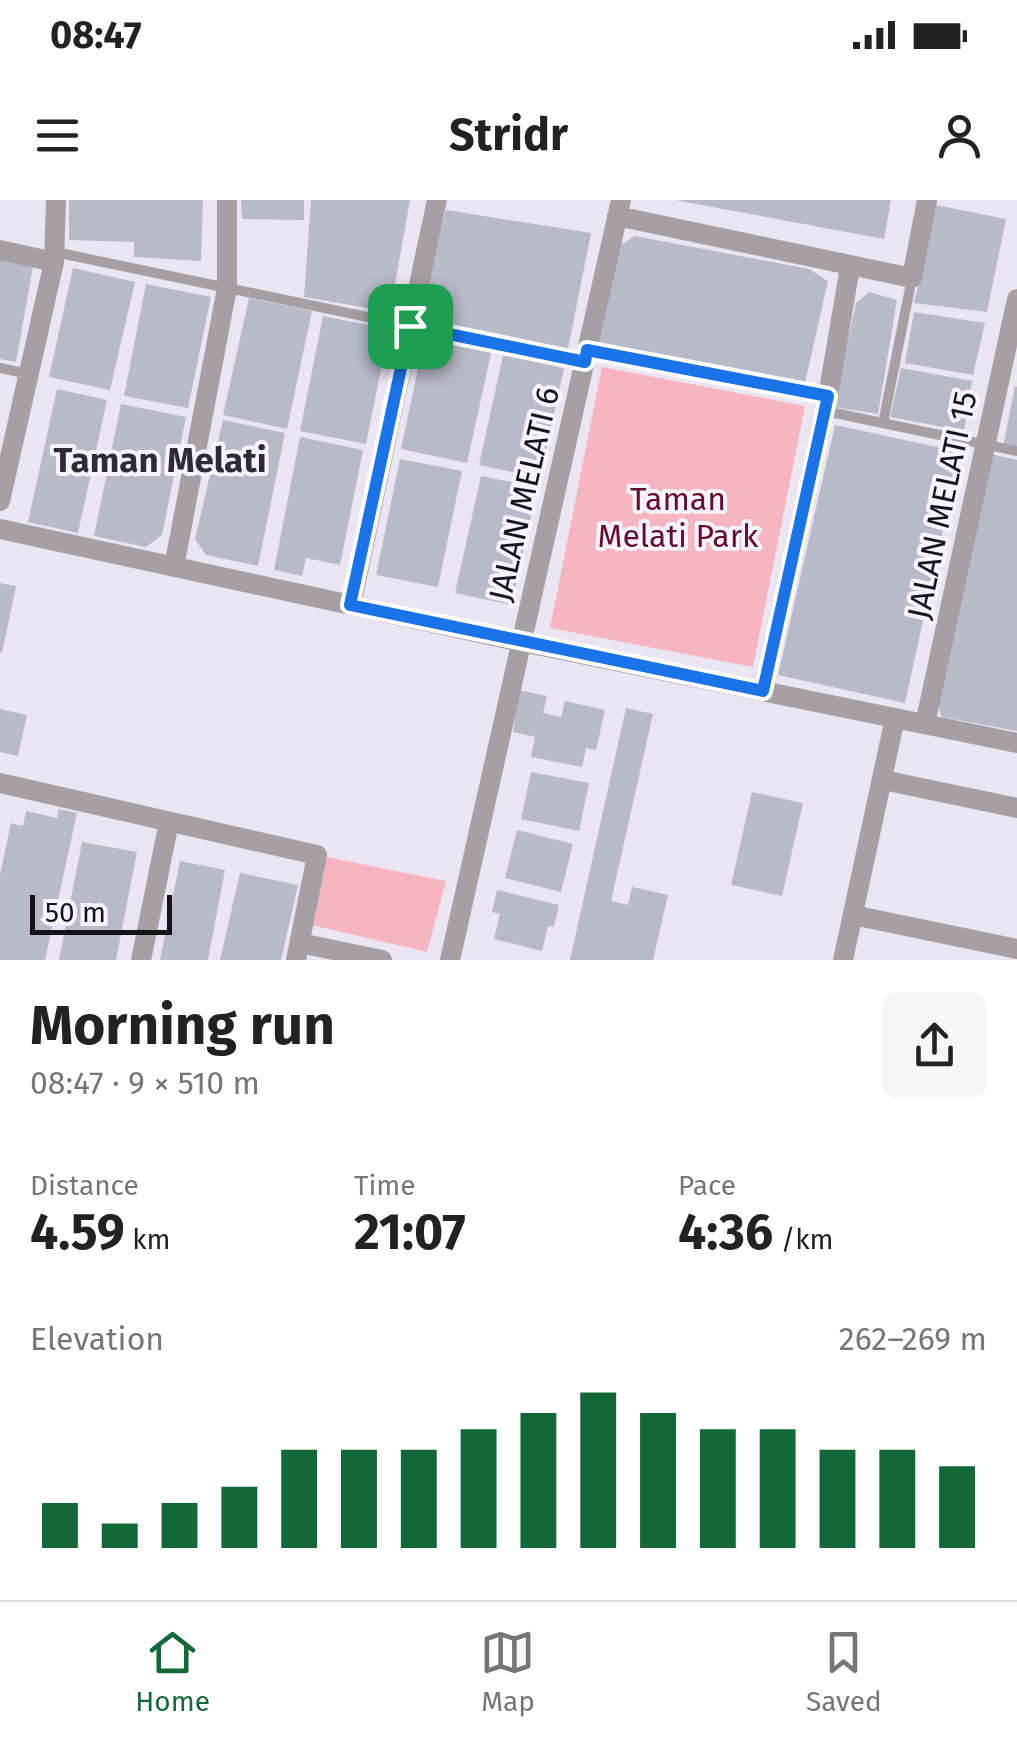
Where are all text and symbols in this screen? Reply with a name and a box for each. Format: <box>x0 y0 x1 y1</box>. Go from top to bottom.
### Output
text: 08:47 <box>50 12 141 58</box>
icon: menu <box>30 108 85 163</box>
text: Stridr <box>449 108 568 162</box>
icon: person <box>932 108 987 163</box>
pin <box>368 284 453 369</box>
icon: arrive <box>383 299 438 354</box>
street label: JALAN MELATI 6 <box>481 383 567 605</box>
street label: JALAN MELATI 15 <box>899 388 985 622</box>
district label: Taman Melati <box>53 439 267 481</box>
park label: Taman Melati Park <box>598 480 759 555</box>
scale bar <box>30 890 172 934</box>
text: 50 m <box>45 896 106 929</box>
text: Morning run <box>30 993 335 1059</box>
button: share <box>882 993 987 1098</box>
text: 08:47 · 9 × 510 m <box>30 1064 260 1102</box>
text: Distance <box>30 1169 139 1202</box>
text: Time <box>354 1169 416 1202</box>
text: Pace <box>678 1169 736 1202</box>
text: 4.59 <box>30 1202 125 1262</box>
text: 21:07 <box>354 1202 466 1262</box>
text: 4:36 <box>678 1202 773 1262</box>
text: km <box>125 1223 171 1256</box>
text: /km <box>773 1223 834 1256</box>
text: Elevation <box>30 1320 164 1358</box>
text: 262–269 m <box>839 1320 987 1358</box>
tab: Home <box>135 1625 210 1718</box>
tab: Map <box>480 1625 535 1718</box>
tab: Saved <box>806 1625 882 1718</box>

